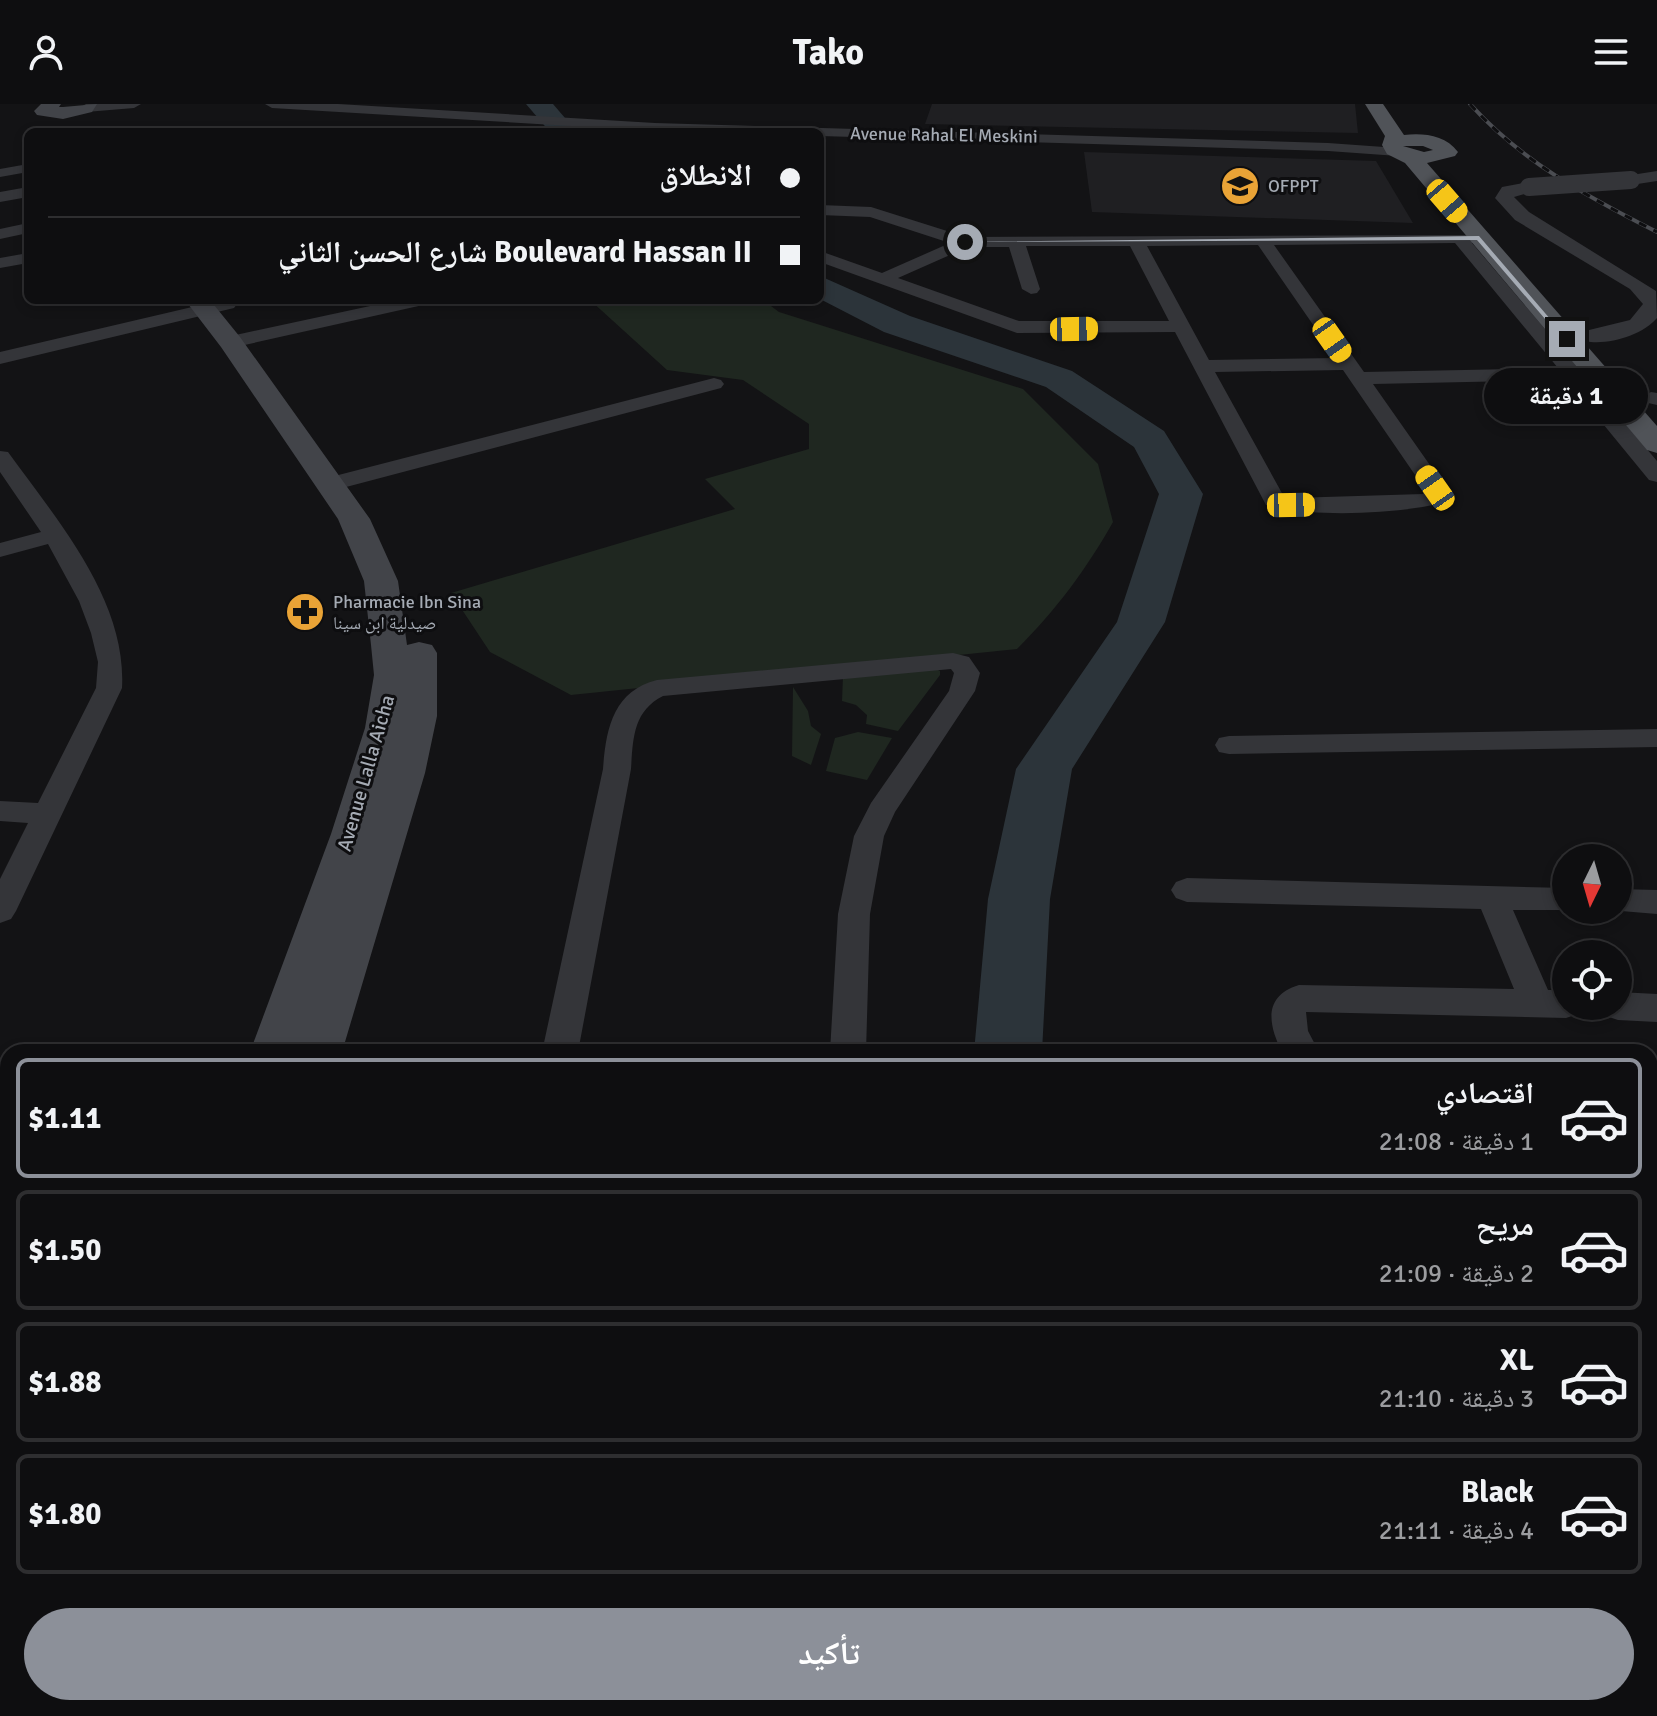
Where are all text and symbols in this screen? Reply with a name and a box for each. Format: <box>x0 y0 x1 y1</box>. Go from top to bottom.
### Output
icon: person <box>24 30 68 74</box>
text: Tako <box>793 30 864 75</box>
icon: menu <box>1589 30 1633 74</box>
street label: Avenue Rahal El Meskini <box>850 122 1038 148</box>
text: الانطلاق <box>659 157 752 194</box>
school or university icon: OFPPT <box>1219 165 1261 207</box>
place label: OFPPT <box>1268 175 1319 197</box>
car <box>1422 175 1472 227</box>
route start <box>947 224 983 260</box>
text: Boulevard Hassan II شارع الحسن الثاني <box>278 234 752 271</box>
car <box>1308 313 1356 367</box>
car <box>1050 317 1098 341</box>
route end <box>1549 321 1585 357</box>
callout: 1 دقيقة <box>1485 367 1649 423</box>
text: 1 دقيقة <box>1529 380 1603 412</box>
car <box>1411 461 1459 515</box>
car <box>1267 493 1315 517</box>
pharmacy icon: Pharmacie Ibn Sina صيدلية ابن سينا <box>284 591 326 633</box>
place label: Pharmacie Ibn Sina صيدلية ابن سينا <box>333 591 481 634</box>
street label: Avenue Lalla Aicha <box>332 692 400 854</box>
north arrow <box>1552 844 1632 924</box>
map controls <box>1552 844 1632 1020</box>
button: locate <box>1552 940 1632 1020</box>
text: اقتصادي <box>1436 1075 1534 1112</box>
icon: car <box>1558 1082 1630 1154</box>
text: $1.11 <box>28 1100 101 1137</box>
text: 1 دقيقة · 21:08 <box>1379 1126 1534 1158</box>
text: مريح <box>1476 1207 1534 1244</box>
icon: car <box>1558 1214 1630 1286</box>
text: $1.50 <box>28 1232 101 1269</box>
text: 2 دقيقة · 21:09 <box>1379 1258 1534 1290</box>
text: XL <box>1500 1342 1534 1379</box>
icon: car <box>1558 1346 1630 1418</box>
text: $1.88 <box>28 1364 101 1401</box>
text: 3 دقيقة · 21:10 <box>1379 1383 1534 1415</box>
text: Black <box>1461 1474 1534 1511</box>
icon: car <box>1558 1478 1630 1550</box>
text: $1.80 <box>28 1496 101 1533</box>
text: 4 دقيقة · 21:11 <box>1379 1515 1534 1547</box>
button: تأكيد <box>24 1608 1634 1700</box>

